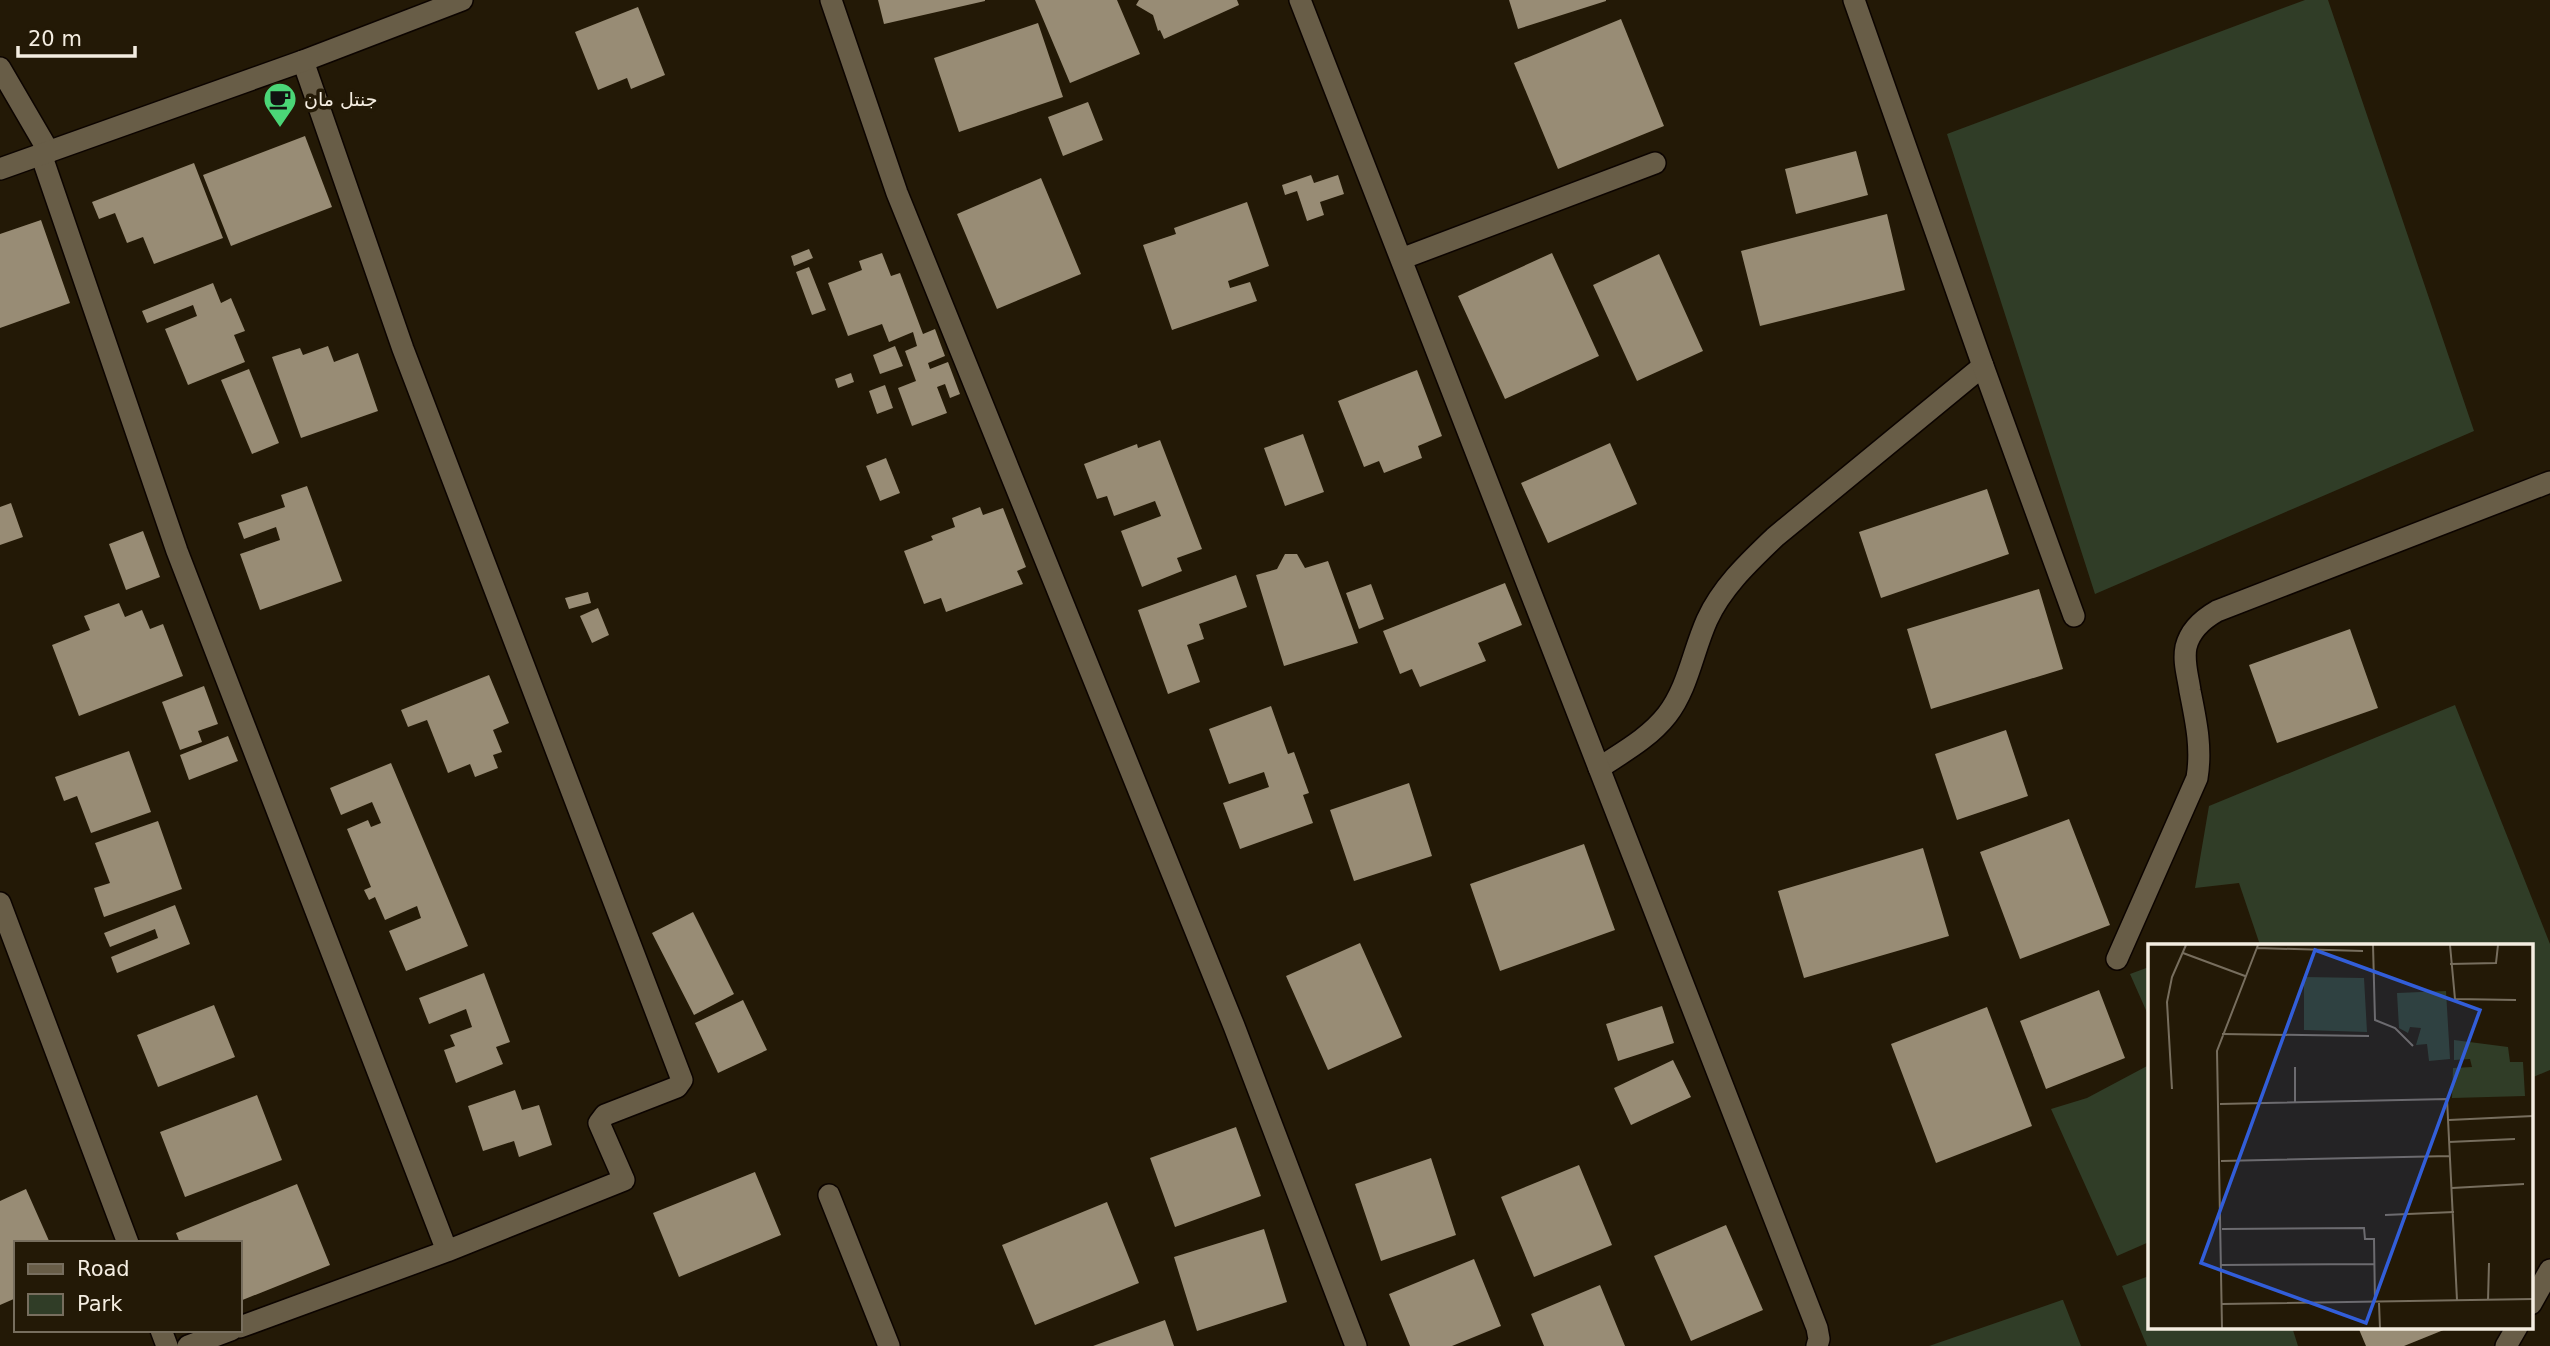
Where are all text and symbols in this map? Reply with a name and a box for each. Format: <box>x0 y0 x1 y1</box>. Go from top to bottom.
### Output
scale bar <box>18 14 135 58</box>
text: 20 m <box>28 27 82 51</box>
cafe icon: جنتل مان <box>261 80 299 129</box>
place label: جنتل مان <box>304 88 378 110</box>
inset map <box>2148 944 2532 1328</box>
legend <box>14 1241 242 1332</box>
text: Road <box>77 1257 130 1281</box>
text: Park <box>77 1292 123 1316</box>

